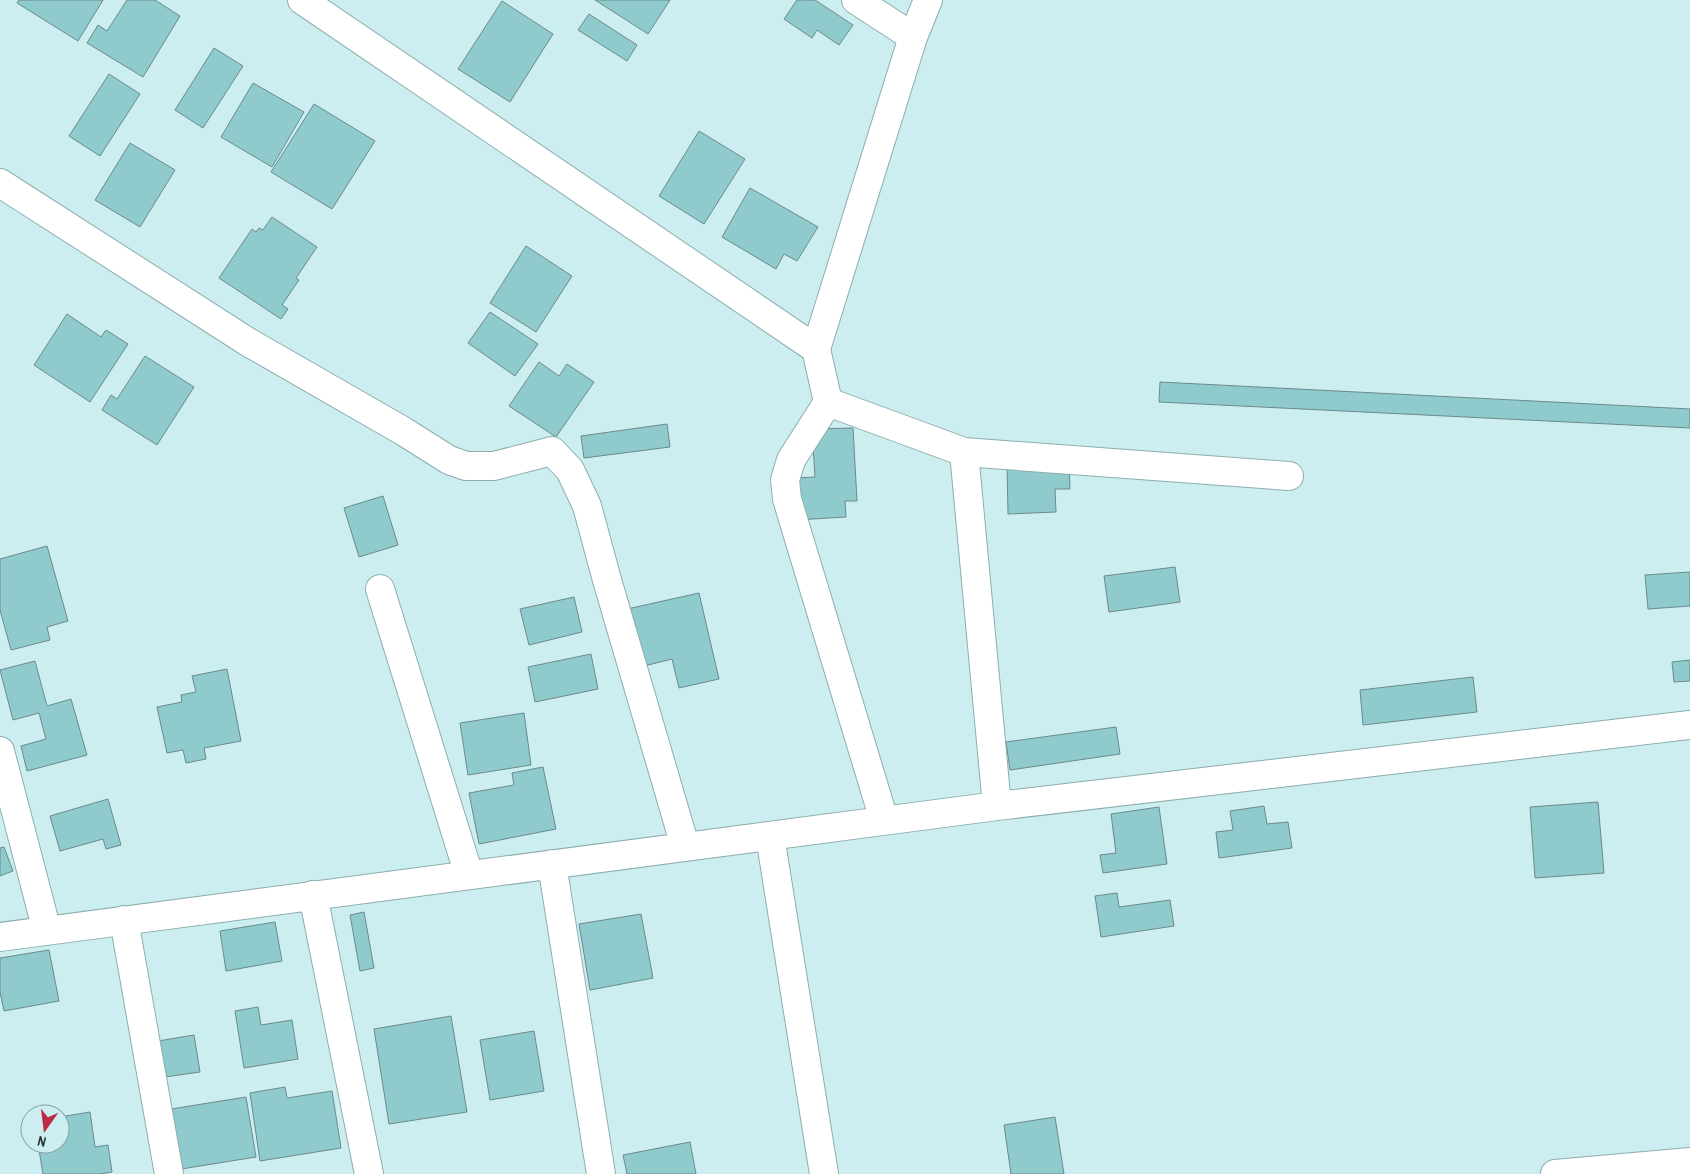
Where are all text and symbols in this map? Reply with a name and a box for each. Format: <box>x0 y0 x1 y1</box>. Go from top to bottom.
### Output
north arrow <box>20 1104 70 1154</box>
text: N <box>36 1132 48 1151</box>

